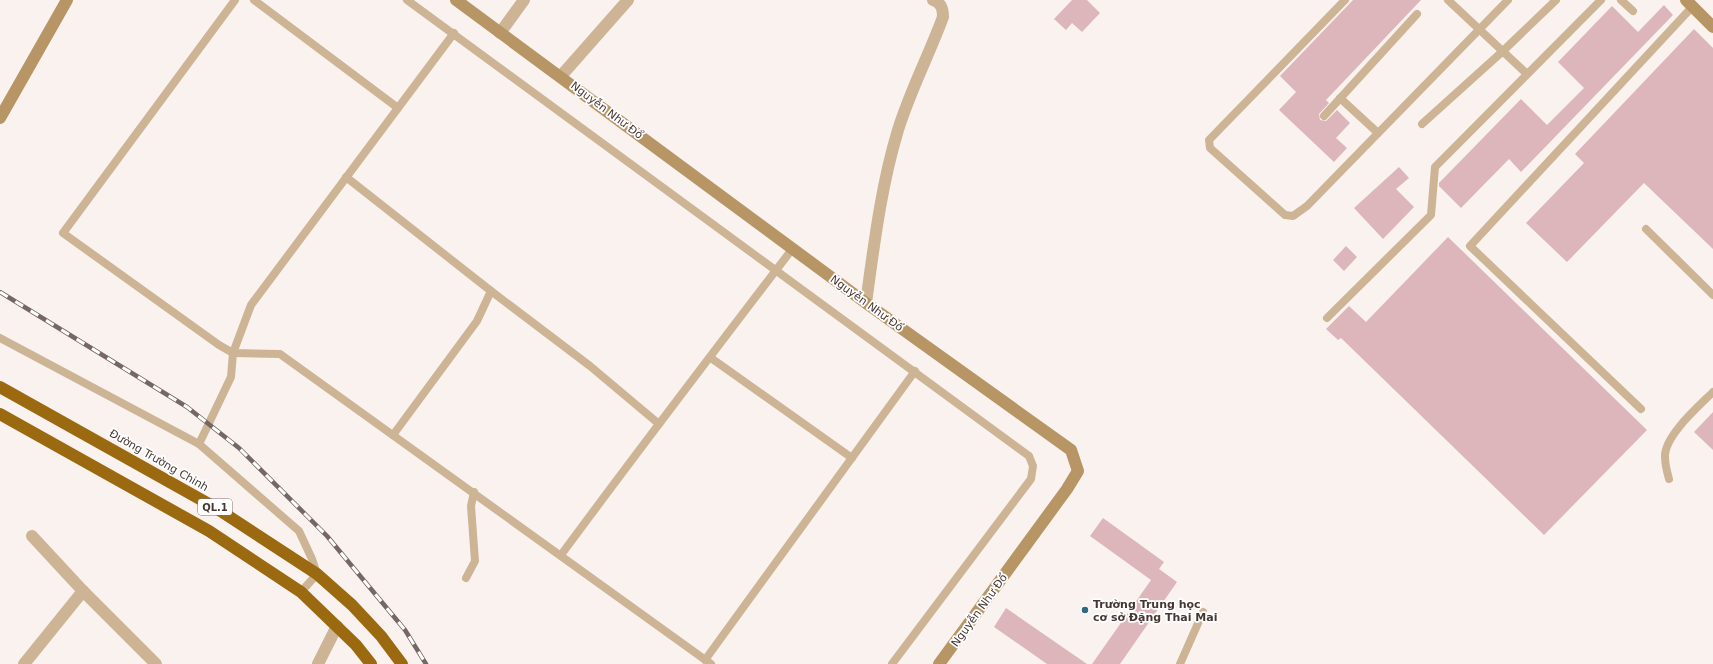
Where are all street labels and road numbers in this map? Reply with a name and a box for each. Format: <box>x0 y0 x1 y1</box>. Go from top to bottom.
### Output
street label: Nguyễn Như Đổ <box>568 79 646 142</box>
street label: Nguyễn Như Đổ <box>828 273 906 334</box>
street label: Đường Trường Chinh <box>107 427 211 494</box>
road number: QL.1 <box>198 499 232 515</box>
street label: Nguyễn Như Đổ <box>949 571 1010 649</box>

